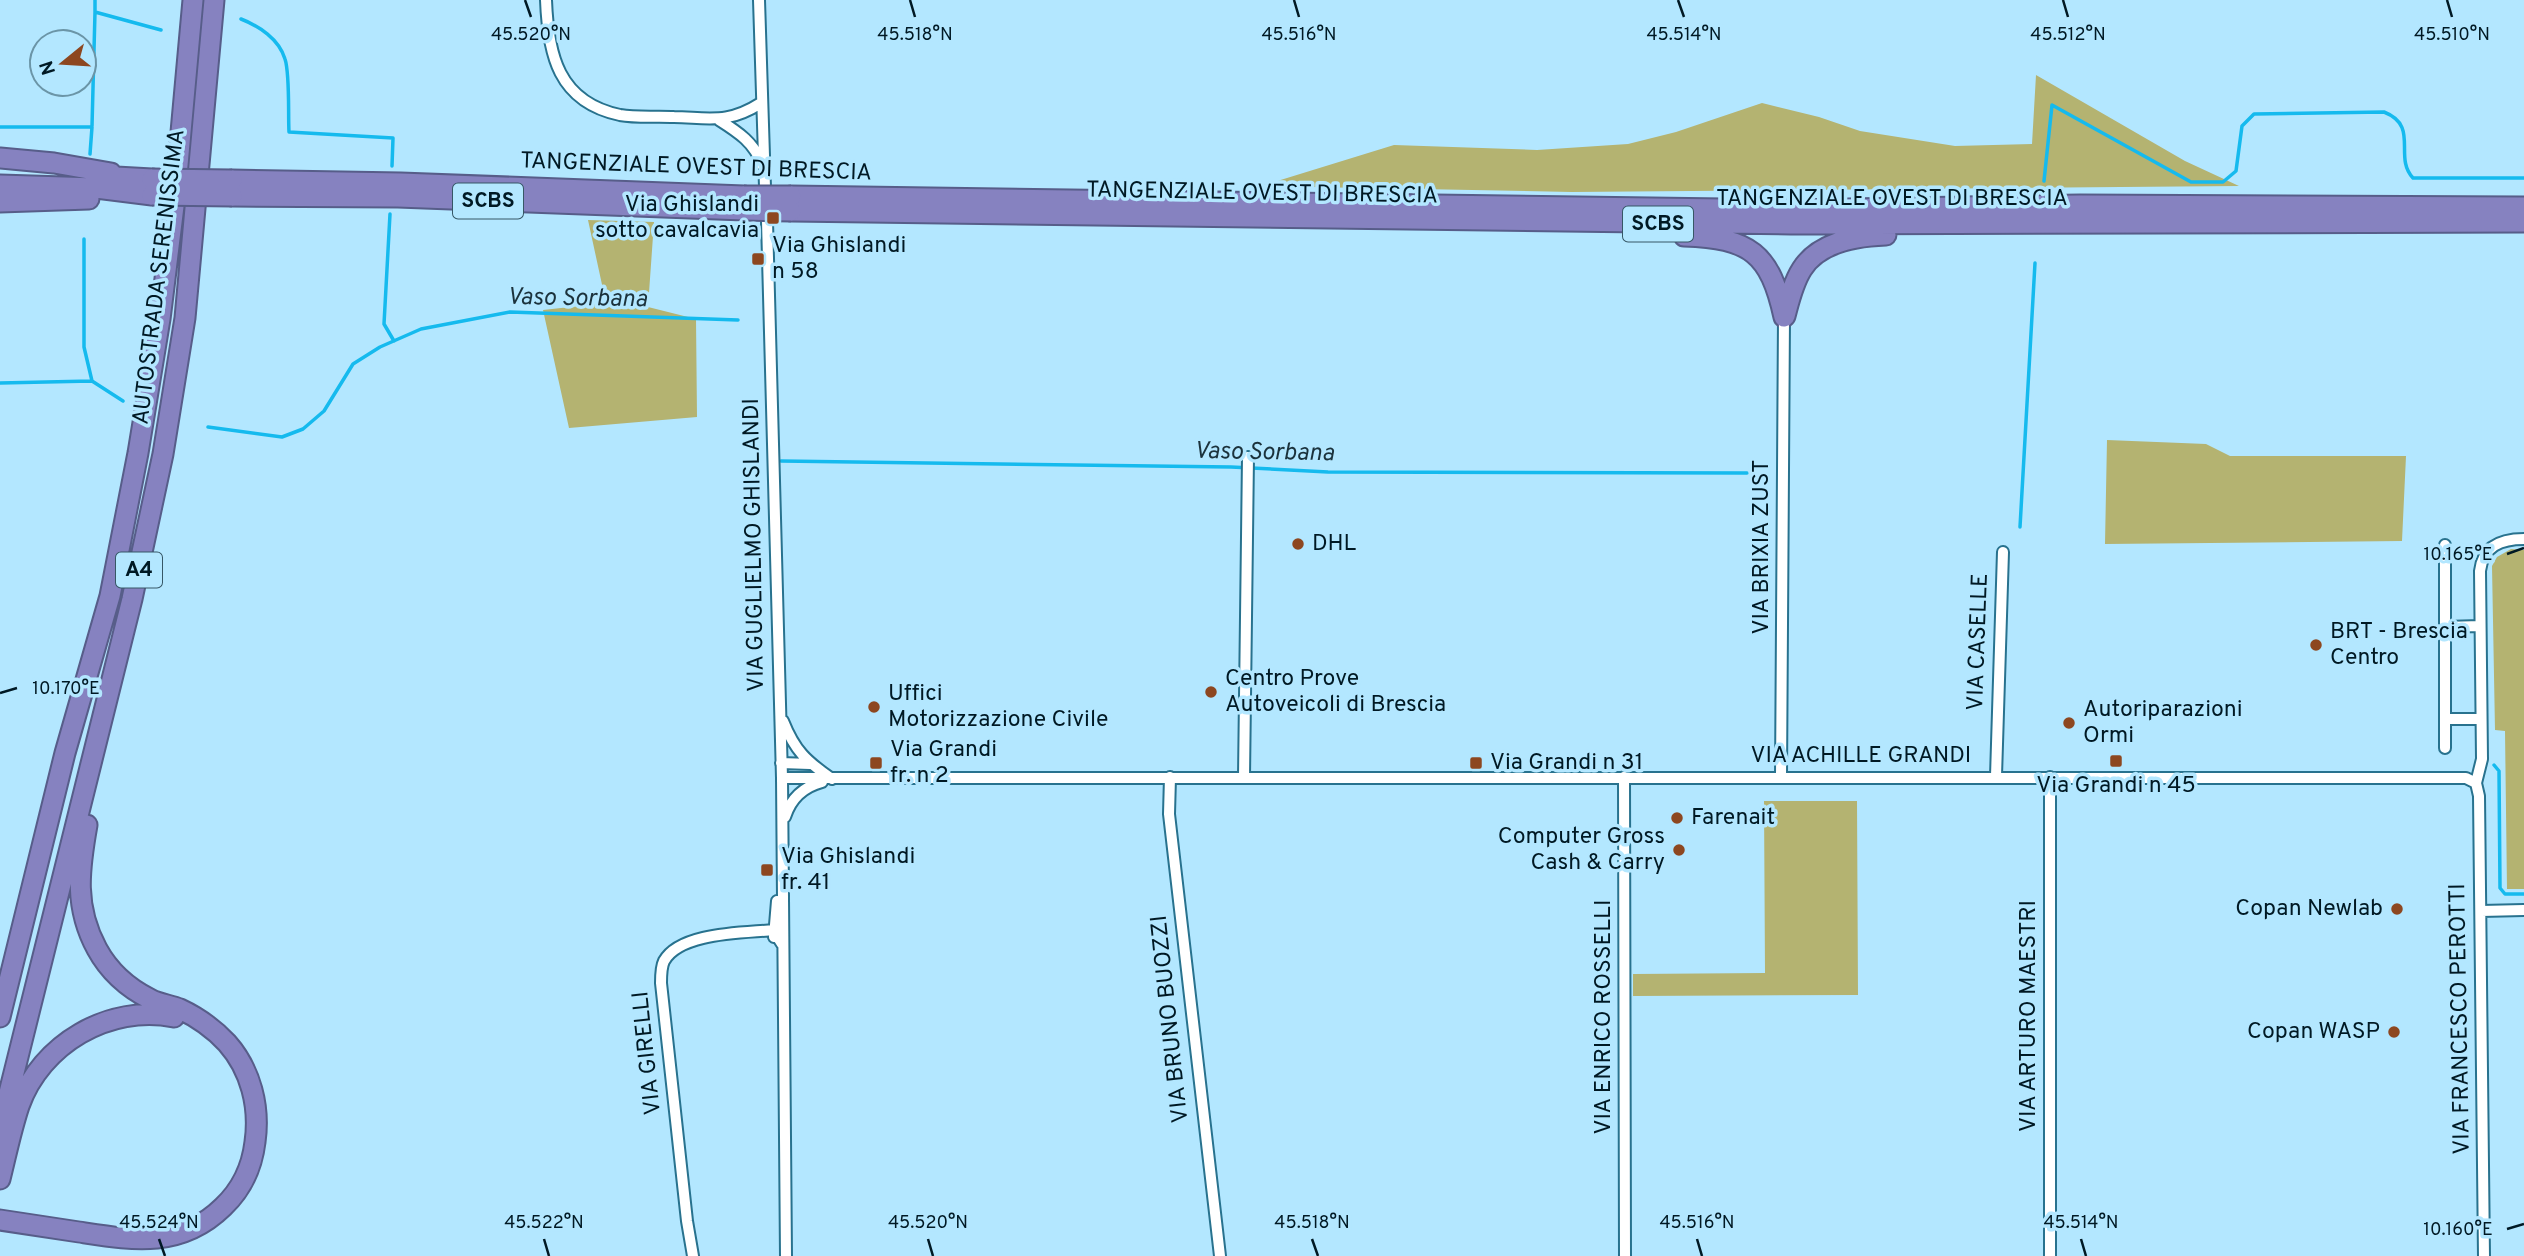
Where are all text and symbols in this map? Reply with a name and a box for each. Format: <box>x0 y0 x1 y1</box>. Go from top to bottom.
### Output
text: 45.520°N <box>491 24 571 47</box>
text: 45.518°N <box>877 24 953 47</box>
text: 45.516°N <box>1261 24 1337 47</box>
text: 45.514°N <box>1646 24 1722 47</box>
text: 45.512°N <box>2030 24 2106 47</box>
text: 45.510°N <box>2414 24 2490 47</box>
north arrow <box>28 28 98 98</box>
text: N <box>35 57 62 78</box>
street label: AUTOSTRADA SERENISSIMA <box>127 128 193 426</box>
street label: TANGENZIALE OVEST DI BRESCIA <box>520 147 872 189</box>
street label: TANGENZIALE OVEST DI BRESCIA <box>1086 176 1438 212</box>
road number: SCBS <box>453 184 523 218</box>
street label: TANGENZIALE OVEST DI BRESCIA <box>1716 185 2068 214</box>
place label: Via Ghislandi sotto cavalcavia <box>595 191 759 246</box>
road number: SCBS <box>1623 206 1693 242</box>
marker: Via Ghislandi sotto cavalcavia <box>765 210 781 226</box>
place label: Via Ghislandi n 58 <box>772 232 906 287</box>
marker: Via Ghislandi n 58 <box>750 251 766 267</box>
water label: Vaso Sorbana <box>507 283 648 315</box>
street label: VIA GUGLIELMO GHISLANDI <box>738 398 772 692</box>
water label: Vaso Sorbana <box>1194 437 1335 469</box>
street label: VIA BRIXIA ZUST <box>1748 460 1777 635</box>
place label: DHL <box>1312 530 1357 559</box>
marker: DHL <box>1290 536 1306 552</box>
text: 10.165°E <box>2423 544 2493 567</box>
road number: A4 <box>116 552 162 588</box>
street label: VIA CASELLE <box>1962 573 1996 711</box>
place label: BRT - Brescia Centro <box>2330 618 2468 673</box>
marker: BRT - Brescia Centro <box>2308 637 2324 653</box>
place label: Centro Prove Autoveicoli di Brescia <box>1225 665 1446 720</box>
text: 10.170°E <box>32 678 100 701</box>
place label: Uffici Motorizzazione Civile <box>888 680 1108 735</box>
marker: Centro Prove Autoveicoli di Brescia <box>1203 684 1219 700</box>
place label: Autoriparazioni Ormi <box>2083 696 2243 751</box>
marker: Uffici Motorizzazione Civile <box>866 699 882 715</box>
marker: Autoriparazioni Ormi <box>2061 715 2077 731</box>
place label: Via Grandi fr. n 2 <box>890 736 997 791</box>
street label: VIA ACHILLE GRANDI <box>1751 742 1971 771</box>
place label: Via Grandi n 31 <box>1490 749 1643 778</box>
marker: Via Grandi n 45 <box>2108 753 2124 769</box>
marker: Via Grandi fr. n 2 <box>868 755 884 771</box>
marker: Via Grandi n 31 <box>1468 755 1484 771</box>
place label: Via Grandi n 45 <box>2036 772 2196 801</box>
place label: Farenait <box>1691 804 1775 833</box>
marker: Farenait <box>1669 810 1685 826</box>
place label: Computer Gross Cash & Carry <box>1498 823 1665 878</box>
marker: Computer Gross Cash & Carry <box>1671 842 1687 858</box>
place label: Via Ghislandi fr. 41 <box>781 843 915 898</box>
marker: Via Ghislandi fr. 41 <box>759 862 775 878</box>
street label: VIA FRANCESCO PEROTTI <box>2444 883 2478 1155</box>
place label: Copan Newlab <box>2235 895 2383 924</box>
street label: VIA ENRICO ROSSELLI <box>1590 900 1619 1134</box>
street label: VIA ARTURO MAESTRI <box>2015 900 2044 1132</box>
marker: Copan Newlab <box>2389 901 2405 917</box>
street label: VIA BRUNO BUOZZI <box>1146 914 1196 1124</box>
street label: VIA GIRELLI <box>627 990 669 1116</box>
place label: Copan WASP <box>2247 1018 2380 1047</box>
marker: Copan WASP <box>2386 1024 2402 1040</box>
text: 45.524°N <box>119 1212 199 1235</box>
text: 45.522°N <box>504 1212 584 1235</box>
text: 45.520°N <box>888 1212 968 1235</box>
text: 45.518°N <box>1274 1212 1350 1235</box>
text: 45.516°N <box>1659 1212 1735 1235</box>
text: 45.514°N <box>2043 1212 2119 1235</box>
text: 10.160°E <box>2423 1219 2493 1242</box>

